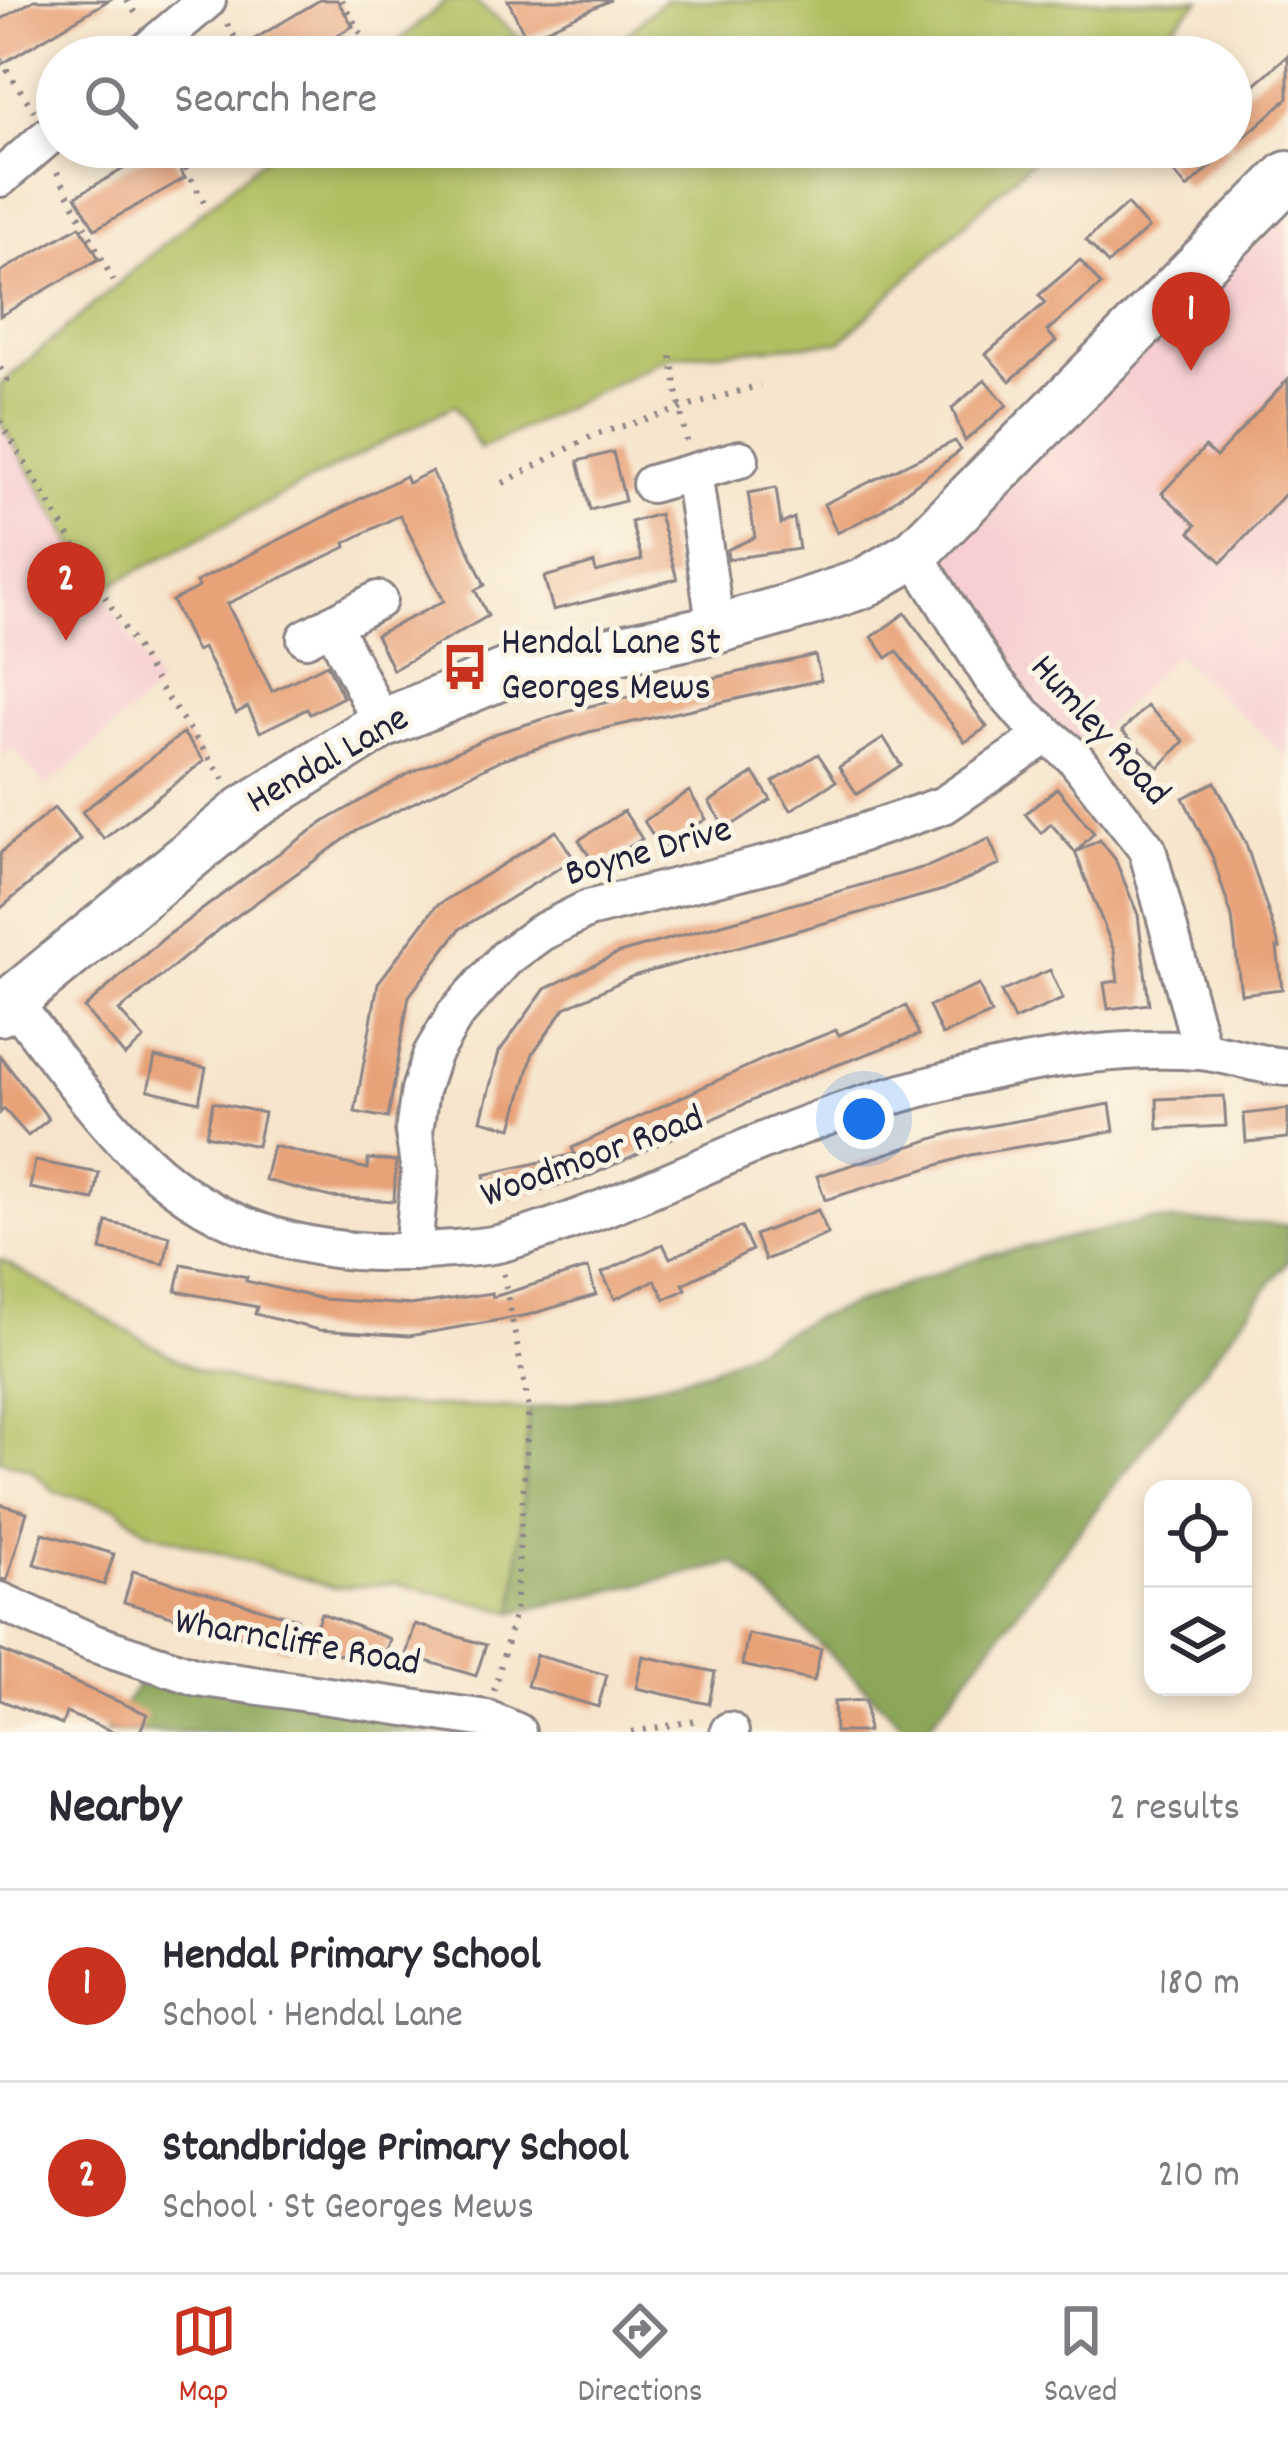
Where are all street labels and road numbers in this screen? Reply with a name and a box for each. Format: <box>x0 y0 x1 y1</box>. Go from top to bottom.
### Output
street label: Humley Road <box>1015 644 1181 820</box>
street label: Hendal Lane <box>238 693 420 831</box>
street label: Boyne Drive <box>559 804 739 904</box>
street label: Woodmoor Road <box>474 1093 712 1225</box>
street label: Wharncliffe Road <box>170 1596 424 1694</box>

